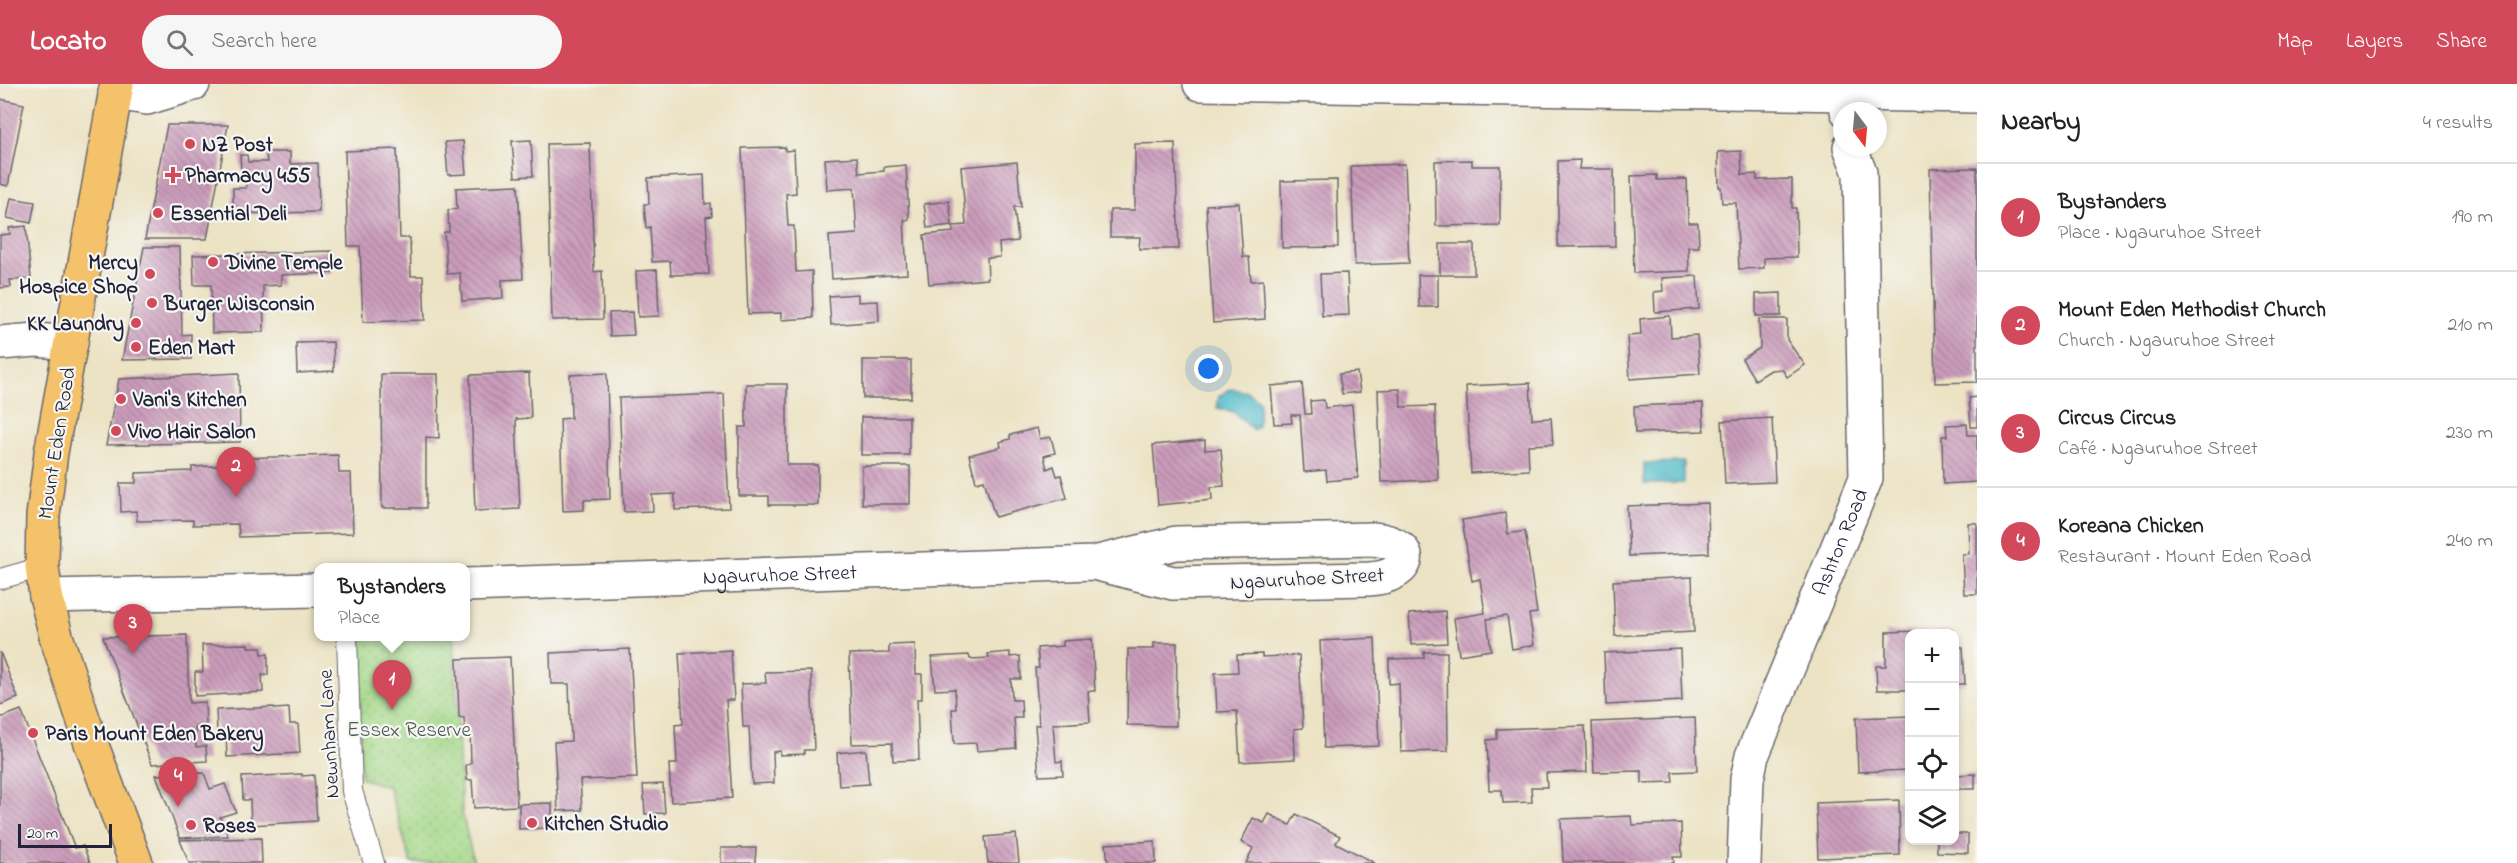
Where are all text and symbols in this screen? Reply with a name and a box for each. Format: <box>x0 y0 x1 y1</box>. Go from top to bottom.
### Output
search box <box>142 15 562 69</box>
text: Locato <box>30 22 106 63</box>
icon: search <box>163 26 196 59</box>
text: Search here <box>211 26 317 58</box>
text: Map <box>2277 27 2313 57</box>
text: Layers <box>2346 27 2403 57</box>
text: Share <box>2436 27 2487 57</box>
north arrow <box>1833 102 1887 156</box>
text: Nearby <box>2001 104 2080 142</box>
text: 4 results <box>2423 109 2493 138</box>
place label: NZ Post <box>202 131 274 161</box>
marker: NZ Post <box>183 137 197 151</box>
place label: Pharmacy 455 <box>185 162 310 194</box>
marker: Pharmacy 455 <box>166 168 180 182</box>
text: Bystanders <box>2058 187 2167 219</box>
place label: Essential Deli <box>170 200 287 230</box>
text: 1 <box>2017 203 2024 232</box>
text: 190 m <box>2451 203 2493 232</box>
marker: Essential Deli <box>151 206 165 220</box>
text: Place · Ngauruhoe Street <box>2058 219 2261 248</box>
place label: Mercy Hospice Shop <box>19 249 138 303</box>
place label: Divine Temple <box>224 249 343 279</box>
marker: Divine Temple <box>206 255 220 269</box>
marker: Mercy Hospice Shop <box>143 267 157 281</box>
place label: Burger Wisconsin <box>163 290 314 322</box>
text: Mount Eden Methodist Church <box>2058 295 2326 327</box>
marker: Burger Wisconsin <box>145 296 159 310</box>
place label: KK Laundry <box>27 310 124 342</box>
text: 2 <box>2016 311 2025 340</box>
text: 210 m <box>2448 311 2493 340</box>
marker: KK Laundry <box>129 316 143 330</box>
text: Church · Ngauruhoe Street <box>2058 327 2275 356</box>
place label: Eden Mart <box>148 334 236 364</box>
marker: Eden Mart <box>129 340 143 354</box>
your location <box>1194 354 1223 383</box>
street label: Mount Eden Road <box>31 365 85 521</box>
place label: Vani's Kitchen <box>132 386 247 416</box>
marker: Vani's Kitchen <box>114 392 128 406</box>
text: Circus Circus <box>2058 403 2176 435</box>
place label: Vivo Hair Salon <box>127 418 256 448</box>
text: 3 <box>2016 419 2025 448</box>
text: 230 m <box>2446 419 2493 448</box>
marker: Vivo Hair Salon <box>109 424 123 438</box>
text: Café · Ngauruhoe Street <box>2058 435 2258 464</box>
pin: 2 <box>216 448 256 497</box>
street label: Ashton Road <box>1806 485 1877 601</box>
text: Koreana Chicken <box>2058 511 2204 543</box>
text: 4 <box>2016 527 2025 556</box>
text: 240 m <box>2446 527 2493 556</box>
text: Restaurant · Mount Eden Road <box>2058 543 2311 572</box>
street label: Ngauruhoe Street <box>702 558 857 595</box>
street label: Ngauruhoe Street <box>1229 561 1385 601</box>
popup <box>314 563 470 641</box>
text: Bystanders <box>338 572 446 604</box>
pin: 3 <box>114 604 152 654</box>
text: Place <box>338 604 380 633</box>
map controls <box>1905 629 1959 845</box>
button: + <box>1905 629 1959 683</box>
pin: 1 <box>372 660 412 710</box>
street label: Newnham Lane <box>312 668 348 799</box>
button: − <box>1905 683 1959 737</box>
park label: Essex Reserve <box>347 716 472 746</box>
place label: Paris Mount Eden Bakery <box>45 720 264 752</box>
marker: Paris Mount Eden Bakery <box>26 726 40 740</box>
button: locate <box>1905 737 1959 791</box>
pin: 4 <box>158 758 198 807</box>
button: layers <box>1905 791 1959 845</box>
place label: Kitchen Studio <box>544 810 668 840</box>
place label: Roses <box>203 812 257 842</box>
marker: Kitchen Studio <box>525 816 539 830</box>
marker: Roses <box>184 818 198 832</box>
scale bar <box>18 821 112 848</box>
text: 20 m <box>27 822 58 846</box>

